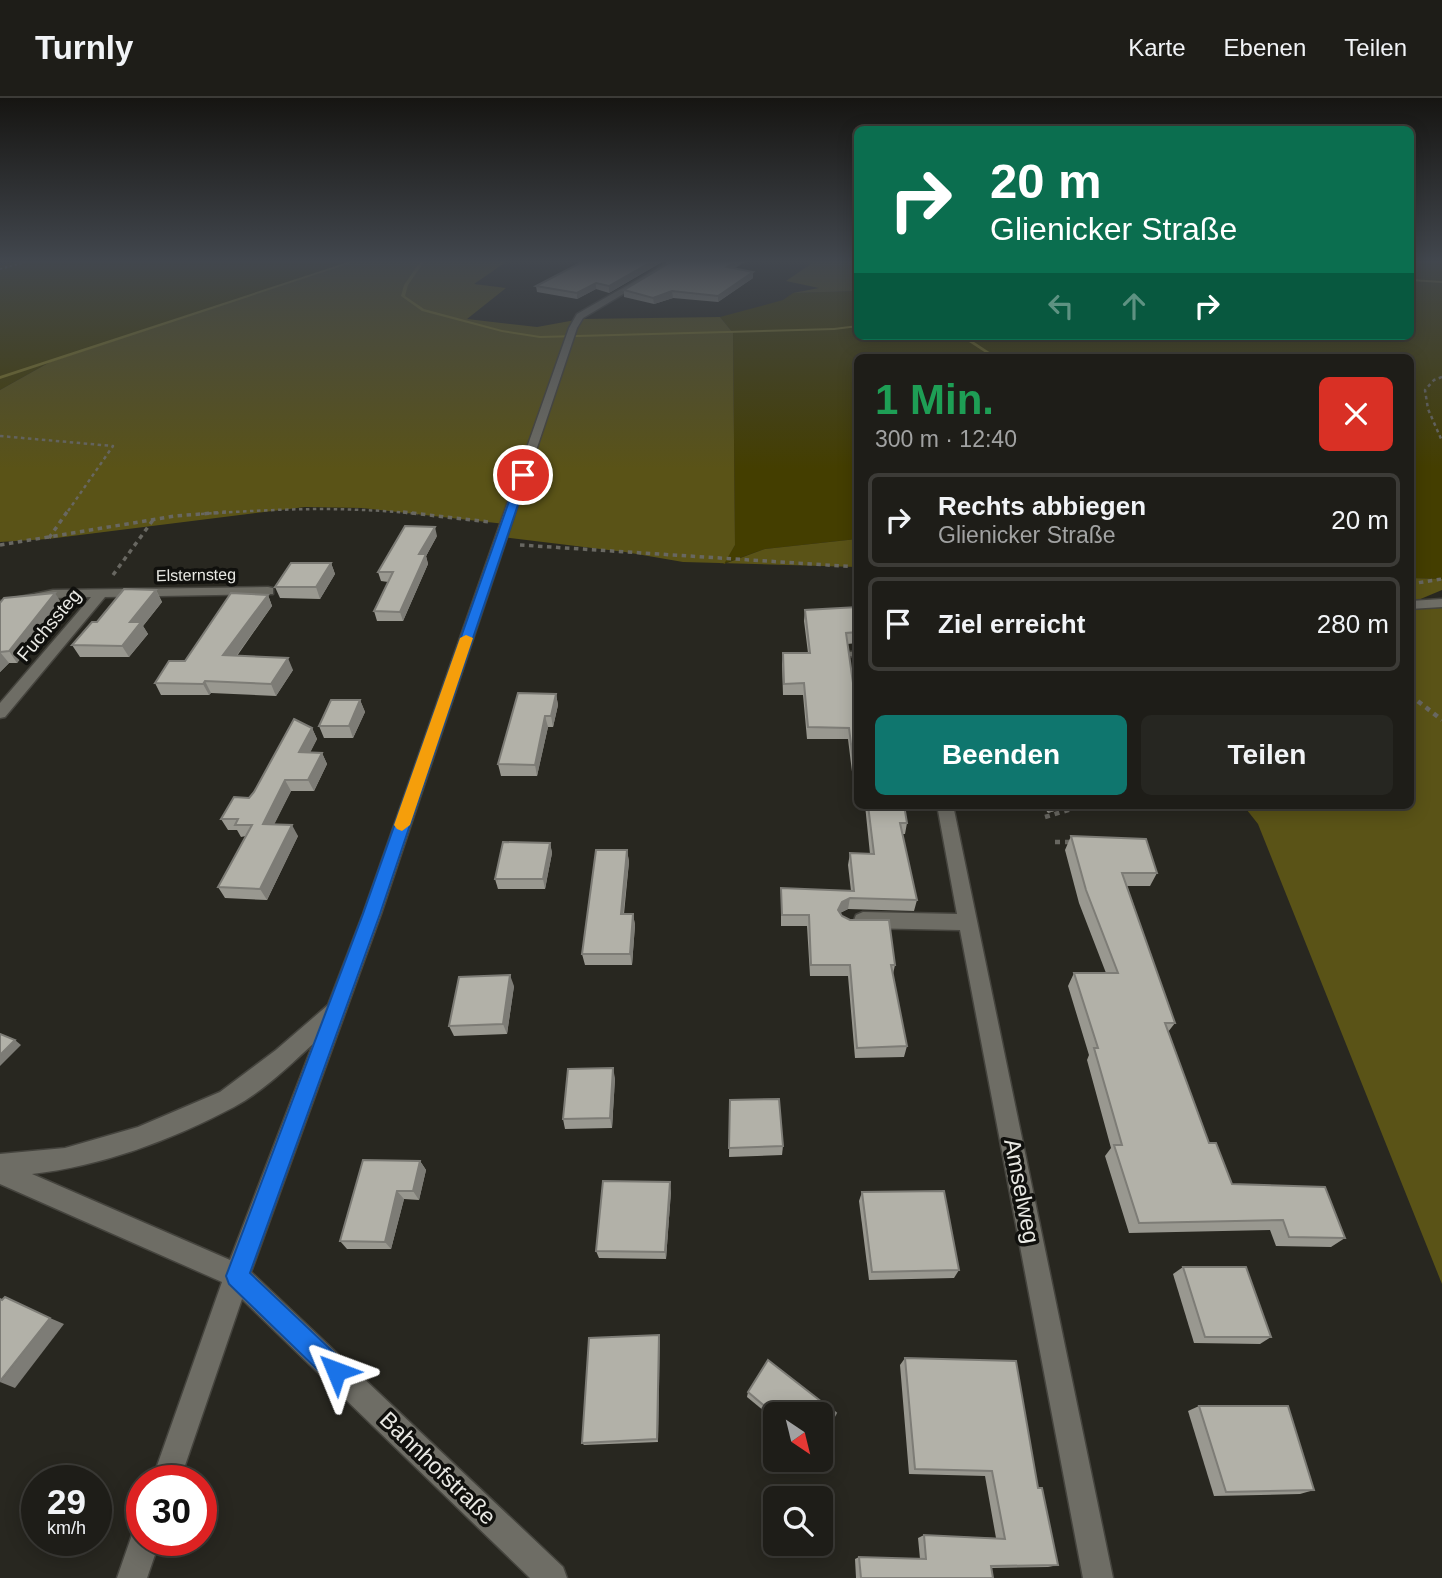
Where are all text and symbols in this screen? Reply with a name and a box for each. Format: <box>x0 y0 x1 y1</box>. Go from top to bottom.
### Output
text: Turnly <box>35 29 133 66</box>
text: Karte <box>1128 34 1186 61</box>
text: Ebenen <box>1224 34 1306 61</box>
text: Teilen <box>1344 34 1407 61</box>
icon: right <box>875 154 966 245</box>
text: 20 m <box>990 154 1102 208</box>
text: Glienicker Straße <box>990 211 1237 247</box>
icon: left <box>1042 287 1080 325</box>
icon: ahead <box>1115 287 1153 325</box>
icon: right <box>1188 287 1226 325</box>
text: 1 Min. <box>875 376 994 423</box>
button: close <box>1319 377 1393 451</box>
text: 300 m · 12:40 <box>875 426 1017 452</box>
pin <box>493 445 553 505</box>
icon: arrive <box>504 456 542 494</box>
text: Rechts abbiegen <box>938 491 1146 521</box>
icon: right <box>879 501 917 539</box>
text: 20 m <box>1331 505 1389 535</box>
text: Glienicker Straße <box>938 522 1116 548</box>
street label: Elsternsteg <box>156 566 236 584</box>
street label: Fuchssteg <box>13 585 85 665</box>
icon: arrive <box>879 605 917 643</box>
text: Ziel erreicht <box>938 609 1085 639</box>
text: 280 m <box>1317 609 1389 639</box>
button: Beenden <box>875 715 1127 795</box>
button: Teilen <box>1141 715 1393 795</box>
street label: Amselweg <box>999 1136 1045 1246</box>
position arrow <box>299 1334 373 1408</box>
north arrow <box>763 1402 833 1472</box>
map controls <box>763 1402 833 1556</box>
street label: Bahnhofstraße <box>375 1406 501 1530</box>
speed limit sign: 30 <box>126 1465 217 1556</box>
text: 29 <box>47 1482 86 1521</box>
button: search <box>763 1486 833 1556</box>
text: km/h <box>47 1518 86 1538</box>

